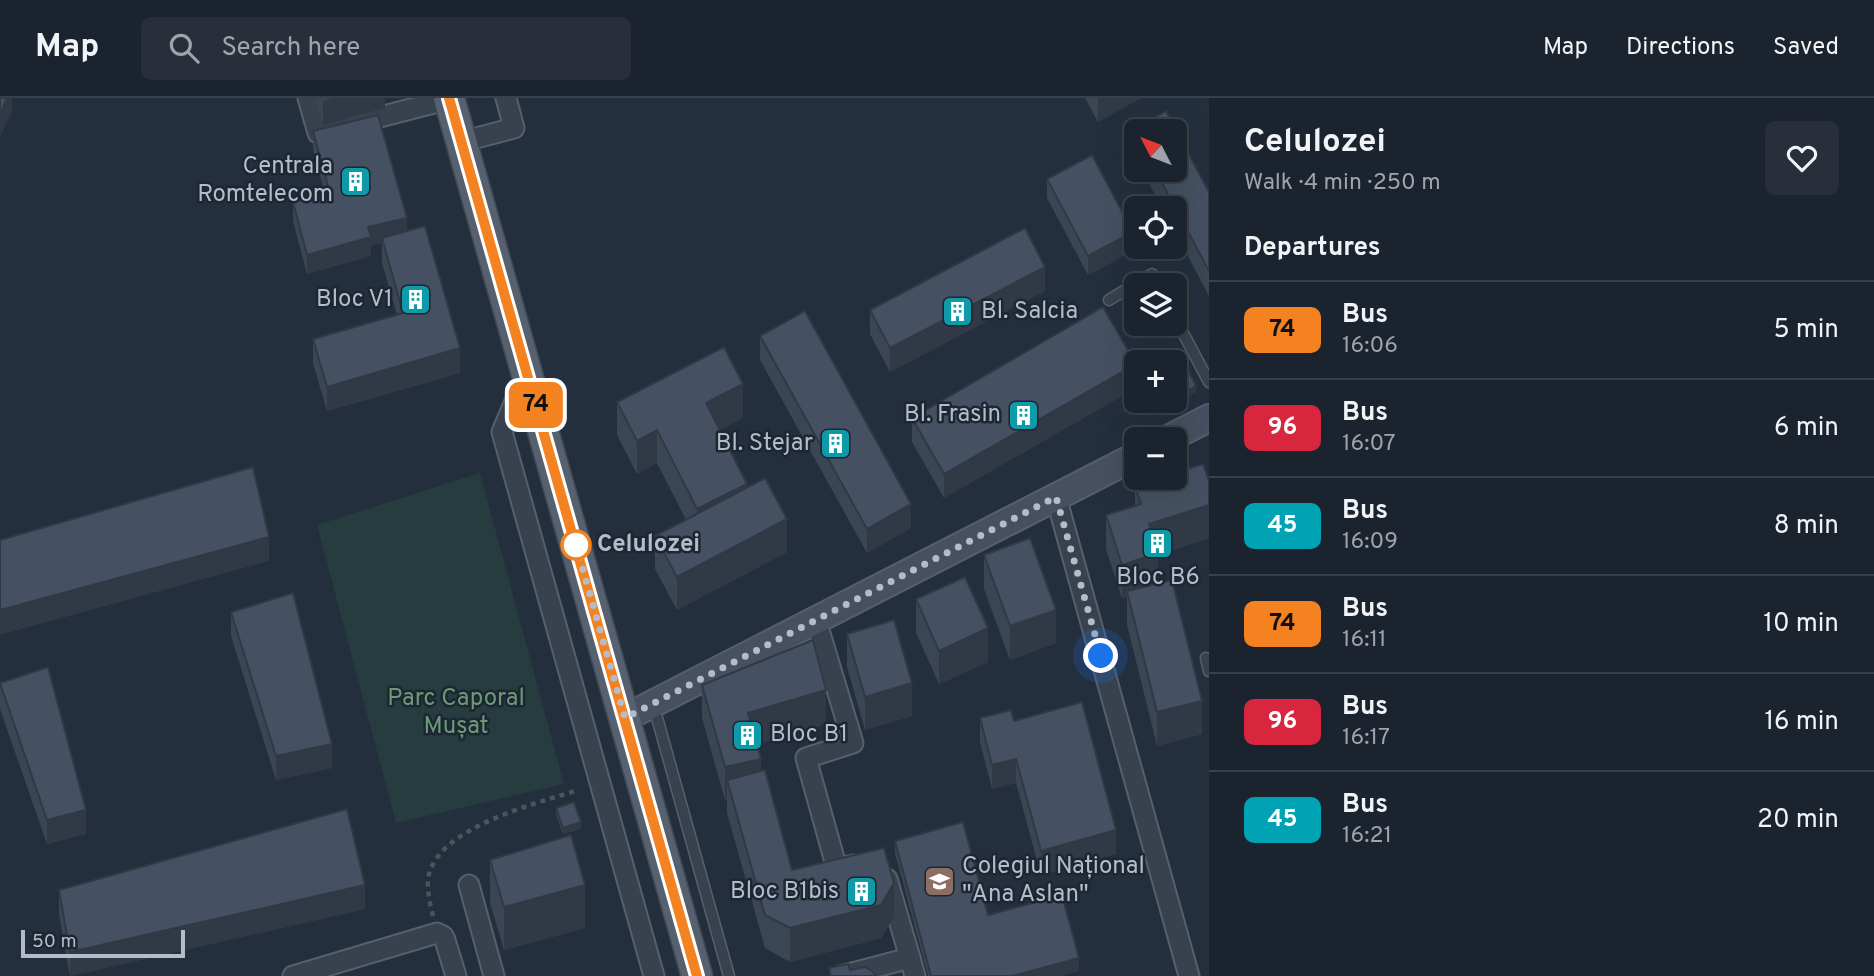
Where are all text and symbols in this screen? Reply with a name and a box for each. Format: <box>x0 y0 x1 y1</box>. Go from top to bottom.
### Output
search box <box>141 17 631 80</box>
text: Map <box>35 27 99 69</box>
icon: search <box>165 29 203 67</box>
text: Search here <box>221 32 360 65</box>
text: Map <box>1543 33 1588 63</box>
text: Directions <box>1626 33 1735 63</box>
text: Saved <box>1773 33 1839 63</box>
north arrow <box>1124 119 1186 182</box>
map controls <box>1124 119 1187 490</box>
button: heart <box>1765 121 1839 195</box>
text: Celulozei <box>1244 122 1386 164</box>
place label: Centrala Romtelecom <box>197 152 333 210</box>
building icon: Centrala Romtelecom <box>339 164 373 198</box>
text: Walk · 4 min · 250 m <box>1244 169 1441 198</box>
button: locate <box>1124 196 1187 259</box>
text: Departures <box>1244 232 1381 265</box>
button: layers <box>1124 273 1187 336</box>
building icon: Bloc V1 <box>399 283 433 317</box>
place label: Bloc V1 <box>316 285 393 315</box>
building icon: Bl. Salcia <box>941 295 975 329</box>
place label: Bl. Salcia <box>981 297 1078 327</box>
text: Bus <box>1342 299 1388 332</box>
text: 5 min <box>1773 314 1839 347</box>
text: 74 <box>1269 315 1296 345</box>
text: 16:06 <box>1342 332 1398 361</box>
button: + <box>1124 350 1187 413</box>
line badge: 74 <box>504 382 568 428</box>
text: 74 <box>523 390 549 420</box>
text: Bus <box>1342 397 1388 430</box>
building icon: Bl. Frasin <box>1007 398 1041 432</box>
place label: Bl. Frasin <box>904 400 1001 430</box>
text: 6 min <box>1774 412 1839 445</box>
text: 96 <box>1268 413 1297 443</box>
building icon: Bl. Stejar <box>819 427 853 461</box>
button: − <box>1124 427 1187 490</box>
place label: Bl. Stejar <box>716 429 813 459</box>
text: 16:07 <box>1342 430 1396 459</box>
text: Bus <box>1342 495 1388 528</box>
text: 8 min <box>1774 510 1839 543</box>
text: 45 <box>1267 511 1298 541</box>
building icon: Bloc B6 <box>1141 527 1175 561</box>
text: 16:09 <box>1342 528 1398 557</box>
marker: Celulozei <box>561 530 591 560</box>
place label: Celulozei <box>597 530 700 560</box>
place label: Bloc B6 <box>1116 563 1200 593</box>
text: Bus <box>1342 593 1388 626</box>
text: 10 min <box>1763 608 1839 641</box>
text: 74 <box>1269 609 1296 639</box>
text: 16:11 <box>1342 626 1387 655</box>
your location <box>1083 638 1118 673</box>
park label: Parc Caporal Mușat <box>387 684 525 742</box>
text: Bus <box>1342 691 1388 724</box>
text: 16 min <box>1764 706 1839 739</box>
text: 96 <box>1268 707 1297 737</box>
building icon: Bloc B1 <box>730 718 764 752</box>
place label: Bloc B1 <box>770 720 848 750</box>
text: 16:17 <box>1342 724 1390 753</box>
text: Bus <box>1342 789 1388 822</box>
text: 20 min <box>1757 804 1839 837</box>
text: 45 <box>1267 805 1298 835</box>
text: 16:21 <box>1342 822 1392 851</box>
place label: Colegiul Național "Ana Aslan" <box>962 852 1145 910</box>
school or university icon: Colegiul Național "Ana Aslan" <box>922 864 956 898</box>
building icon: Bloc B1bis <box>845 875 879 909</box>
place label: Bloc B1bis <box>730 877 839 907</box>
scale bar <box>21 927 186 959</box>
text: 50 m <box>32 930 77 954</box>

